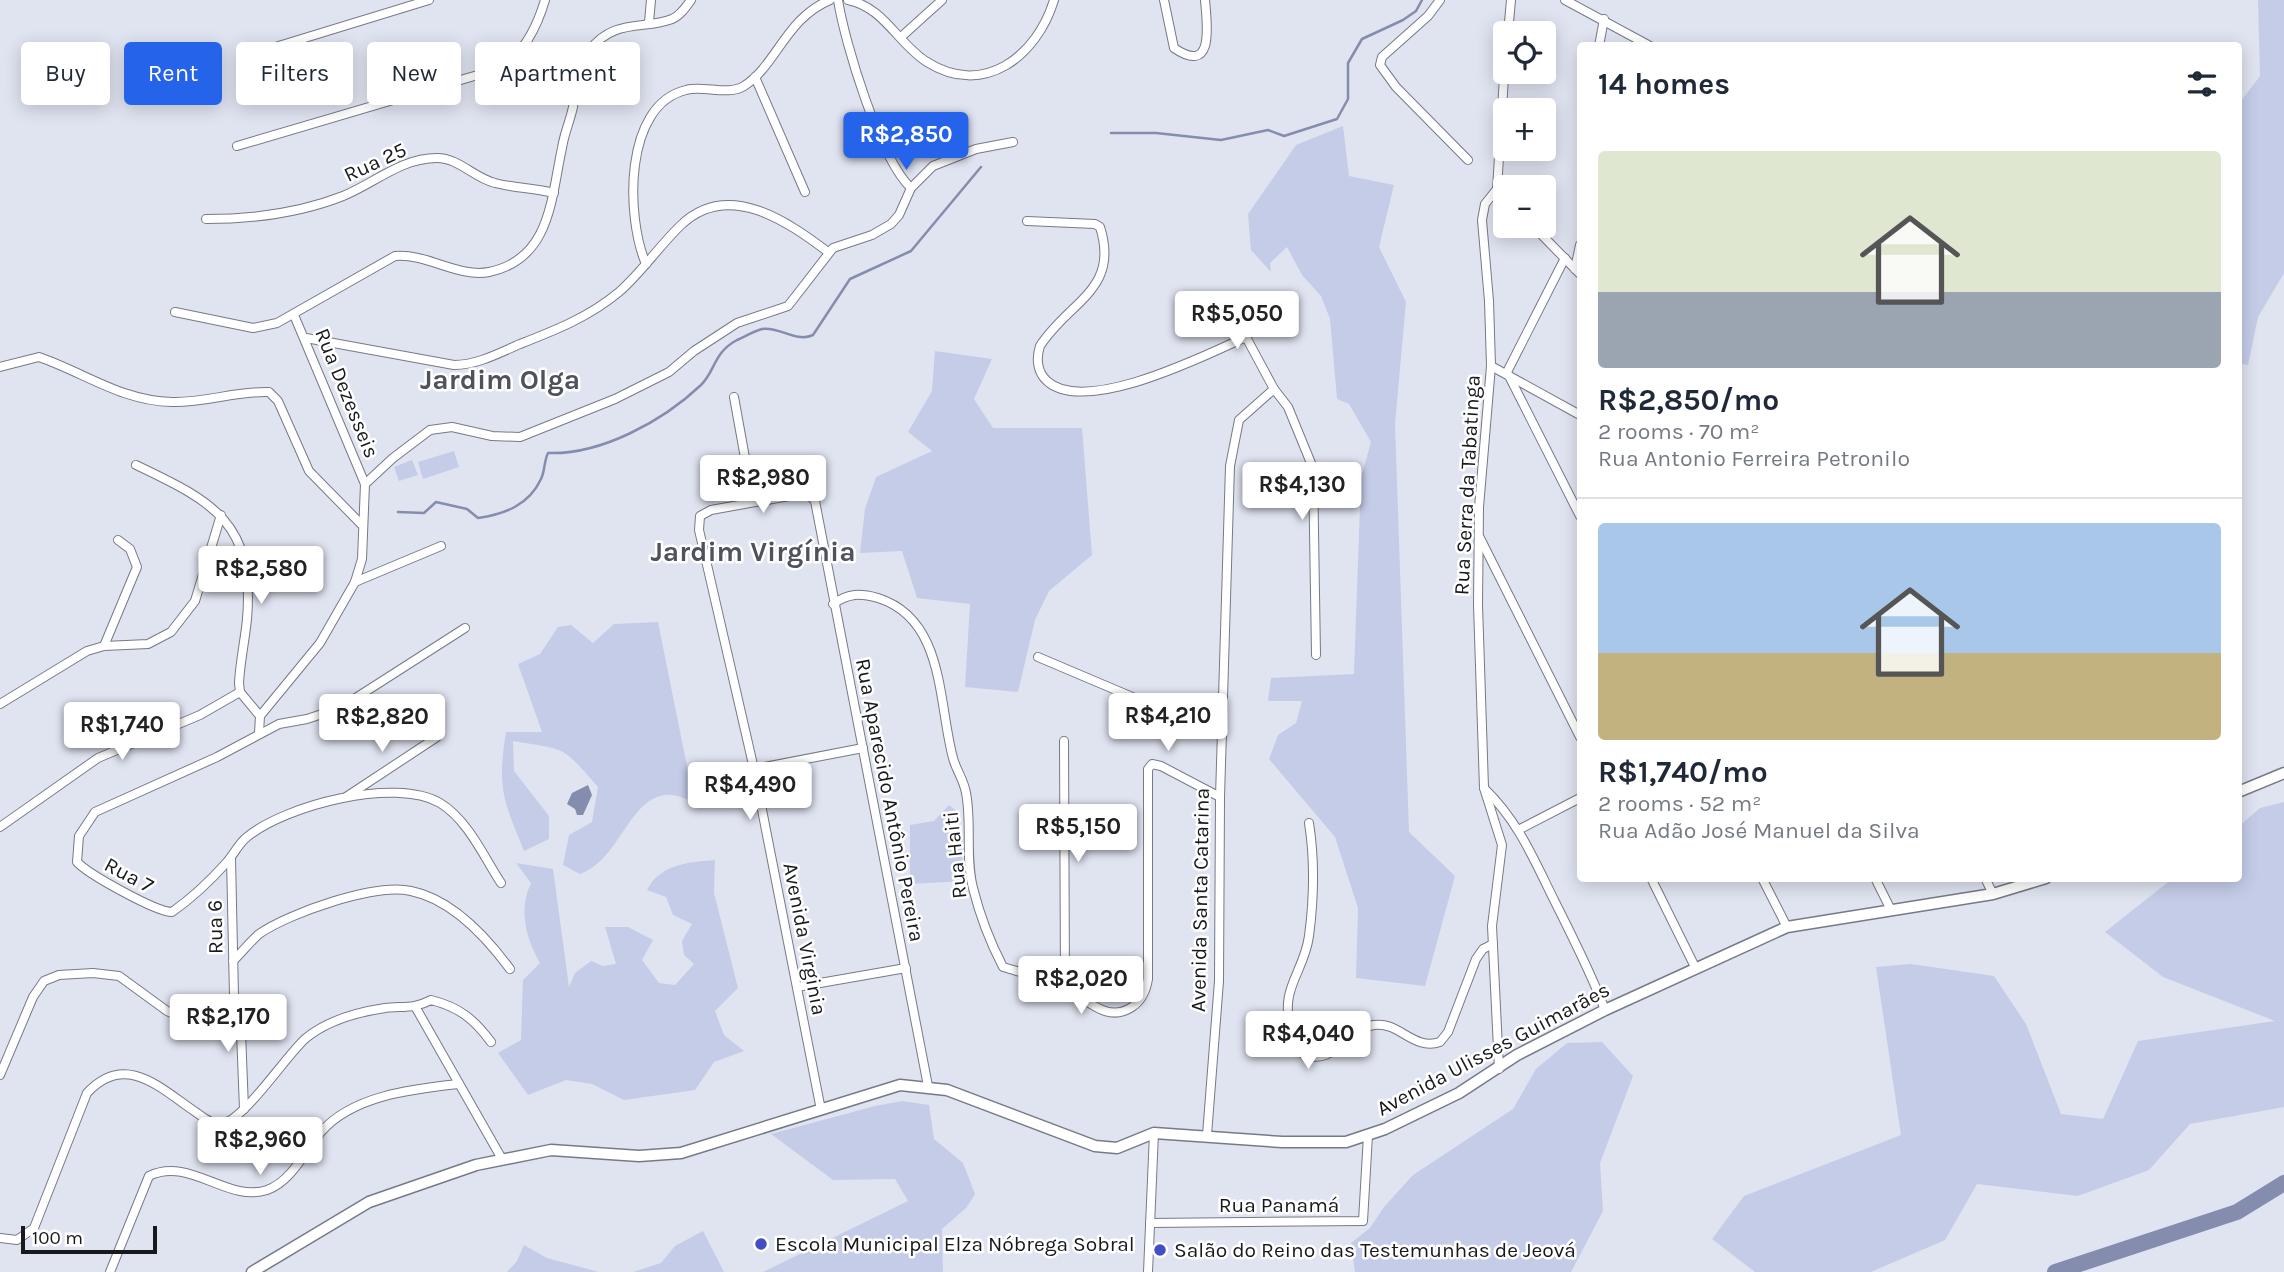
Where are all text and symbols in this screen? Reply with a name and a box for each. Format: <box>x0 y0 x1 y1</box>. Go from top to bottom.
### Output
map controls <box>1493 21 1556 238</box>
button: locate <box>1493 21 1556 84</box>
chip: Buy <box>21 42 110 105</box>
chip: Rent <box>124 42 222 105</box>
chip: Filters <box>236 42 353 105</box>
chip: New <box>367 42 461 105</box>
chip: Apartment <box>475 42 640 105</box>
icon: filters <box>2183 65 2221 103</box>
text: 14 homes <box>1598 66 1730 102</box>
button: + <box>1493 98 1556 161</box>
pin: R$2,850 <box>841 113 971 172</box>
text: R$2,850 <box>859 121 953 148</box>
street label: Rua 25 <box>340 137 410 187</box>
button: − <box>1493 175 1556 238</box>
icon: home <box>1847 197 1973 323</box>
pin: R$5,050 <box>1172 292 1302 351</box>
text: R$5,050 <box>1191 300 1283 327</box>
street label: Rua Dezesseis <box>310 325 384 461</box>
district label: Jardim Olga <box>420 363 580 396</box>
street label: Rua Serra da Tabatinga <box>1449 374 1485 596</box>
text: R$2,850/mo <box>1598 382 1779 418</box>
text: 2 rooms · 70 m² <box>1598 418 1760 445</box>
text: Rua Antonio Ferreira Petronilo <box>1598 445 1910 472</box>
pin: R$2,980 <box>698 456 828 515</box>
pin: R$4,130 <box>1237 462 1367 522</box>
text: R$2,980 <box>716 464 810 491</box>
text: R$4,130 <box>1258 471 1346 498</box>
district label: Jardim Virgínia <box>650 535 856 568</box>
pin: R$2,580 <box>196 546 326 606</box>
text: R$2,580 <box>214 555 308 582</box>
icon: home <box>1847 569 1973 695</box>
street label: Rua Aparecido Antônio Pereira <box>851 656 929 944</box>
pin: R$2,820 <box>317 694 447 754</box>
pin: R$4,210 <box>1103 694 1233 753</box>
pin: R$1,740 <box>57 702 187 762</box>
text: R$4,210 <box>1125 702 1211 729</box>
text: R$2,820 <box>335 703 429 730</box>
text: R$1,740 <box>80 711 164 738</box>
text: R$1,740/mo <box>1598 754 1768 790</box>
pin: R$4,490 <box>685 762 815 822</box>
text: R$4,490 <box>704 771 796 798</box>
street label: Avenida Santa Catarina <box>1186 788 1214 1012</box>
text: 2 rooms · 52 m² <box>1598 790 1761 817</box>
pin: R$5,150 <box>1013 804 1143 864</box>
street label: Rua Haiti <box>938 810 972 900</box>
text: R$5,150 <box>1035 813 1121 840</box>
text: Rua Adão José Manuel da Silva <box>1598 817 1920 844</box>
street label: Rua 7 <box>100 852 158 898</box>
street label: Avenida Virginia <box>778 861 832 1017</box>
street label: Rua 6 <box>203 900 227 954</box>
pin: R$2,020 <box>1016 956 1146 1016</box>
text: R$2,020 <box>1034 965 1128 992</box>
street label: Avenida Ulisses Guimarães <box>1372 977 1614 1121</box>
pin: R$2,170 <box>163 995 293 1054</box>
text: R$2,170 <box>186 1003 270 1030</box>
pin: R$4,040 <box>1243 1012 1373 1071</box>
text: R$4,040 <box>1262 1020 1354 1047</box>
pin: R$2,960 <box>195 1118 325 1177</box>
text: R$2,960 <box>214 1126 306 1153</box>
street label: Rua Panamá <box>1219 1193 1339 1217</box>
scale bar <box>21 1223 158 1255</box>
text: 100 m <box>32 1227 83 1249</box>
place label: Escola Municipal Elza Nóbrega Sobral <box>775 1232 1135 1256</box>
marker: Escola Municipal Elza Nóbrega Sobral <box>753 1236 769 1252</box>
place label: Salão do Reino das Testemunhas de Jeová <box>1174 1238 1576 1262</box>
marker: Salão do Reino das Testemunhas de Jeová <box>1152 1242 1168 1258</box>

